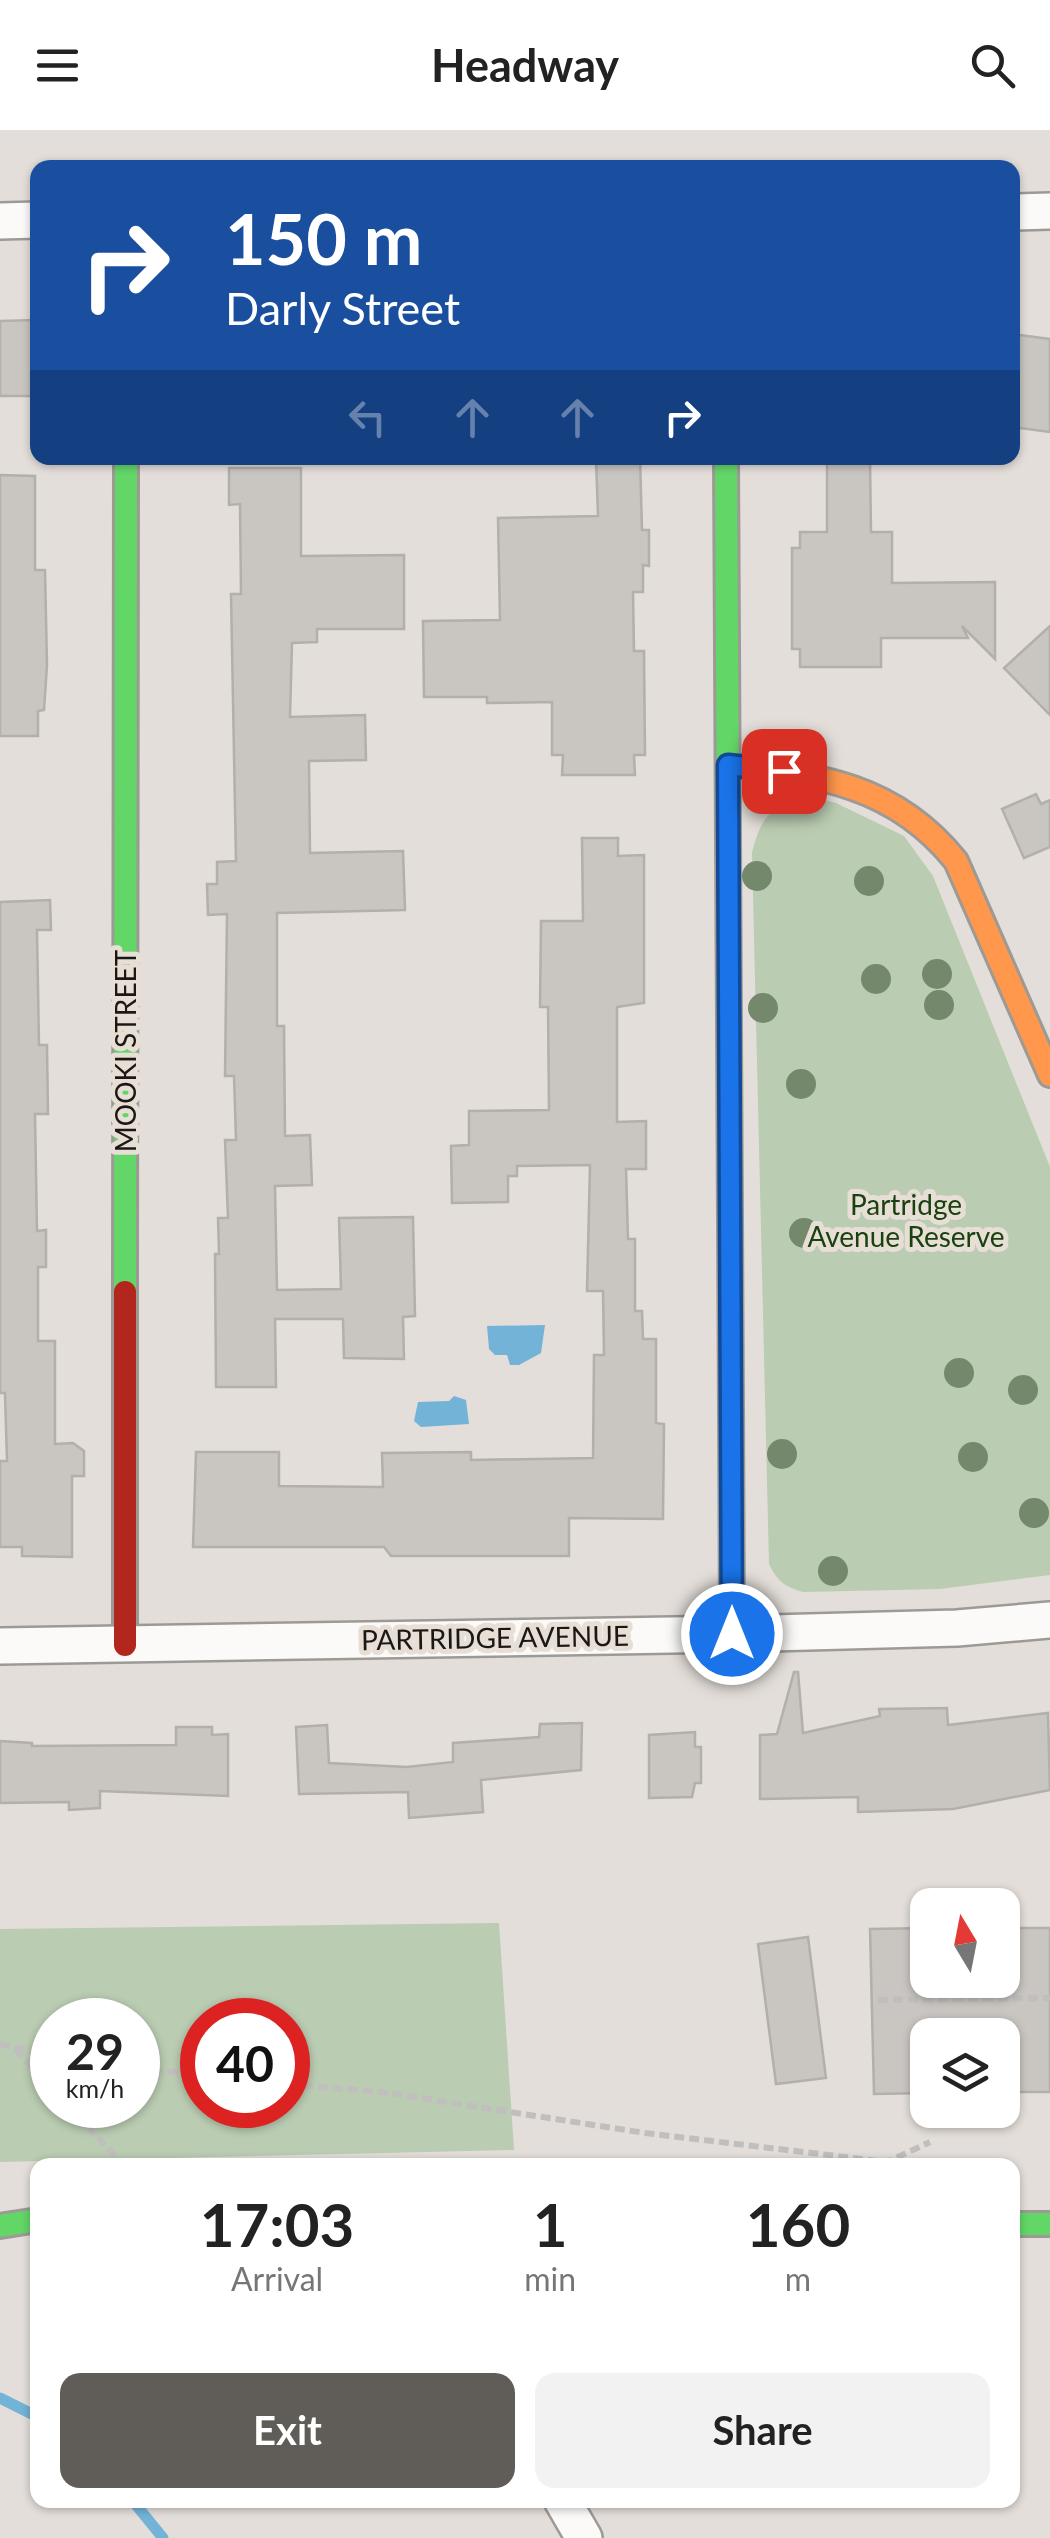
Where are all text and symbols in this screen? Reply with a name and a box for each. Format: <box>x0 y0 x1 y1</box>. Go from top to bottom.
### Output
icon: menu <box>30 38 85 93</box>
text: Headway <box>431 38 619 92</box>
icon: search <box>965 38 1020 93</box>
text: 150 m <box>225 196 422 280</box>
icon: right <box>60 200 190 330</box>
text: Darly Street <box>225 281 460 335</box>
icon: left <box>340 390 395 445</box>
icon: ahead <box>445 390 500 445</box>
icon: ahead <box>550 390 605 445</box>
icon: right <box>655 390 710 445</box>
pin <box>742 729 827 814</box>
icon: arrive <box>757 744 812 799</box>
street label: MOOKI STREET <box>108 949 142 1152</box>
park label: Partridge Avenue Reserve <box>807 1187 1005 1253</box>
position arrow <box>680 1582 784 1686</box>
street label: PARTRIDGE AVENUE <box>361 1618 629 1656</box>
north arrow <box>910 1888 1020 1998</box>
map controls <box>910 1888 1020 2128</box>
speed limit sign: 40 <box>180 1998 310 2128</box>
button: layers <box>910 2018 1020 2128</box>
text: 29 <box>66 2021 124 2081</box>
text: km/h <box>66 2073 124 2103</box>
text: 17:03 <box>200 2188 354 2260</box>
text: 1 <box>533 2188 568 2260</box>
text: 160 <box>746 2188 850 2260</box>
text: Arrival <box>231 2259 323 2298</box>
text: min <box>524 2259 576 2298</box>
text: m <box>785 2259 811 2298</box>
button: Exit <box>60 2373 515 2488</box>
button: Share <box>535 2373 990 2488</box>

